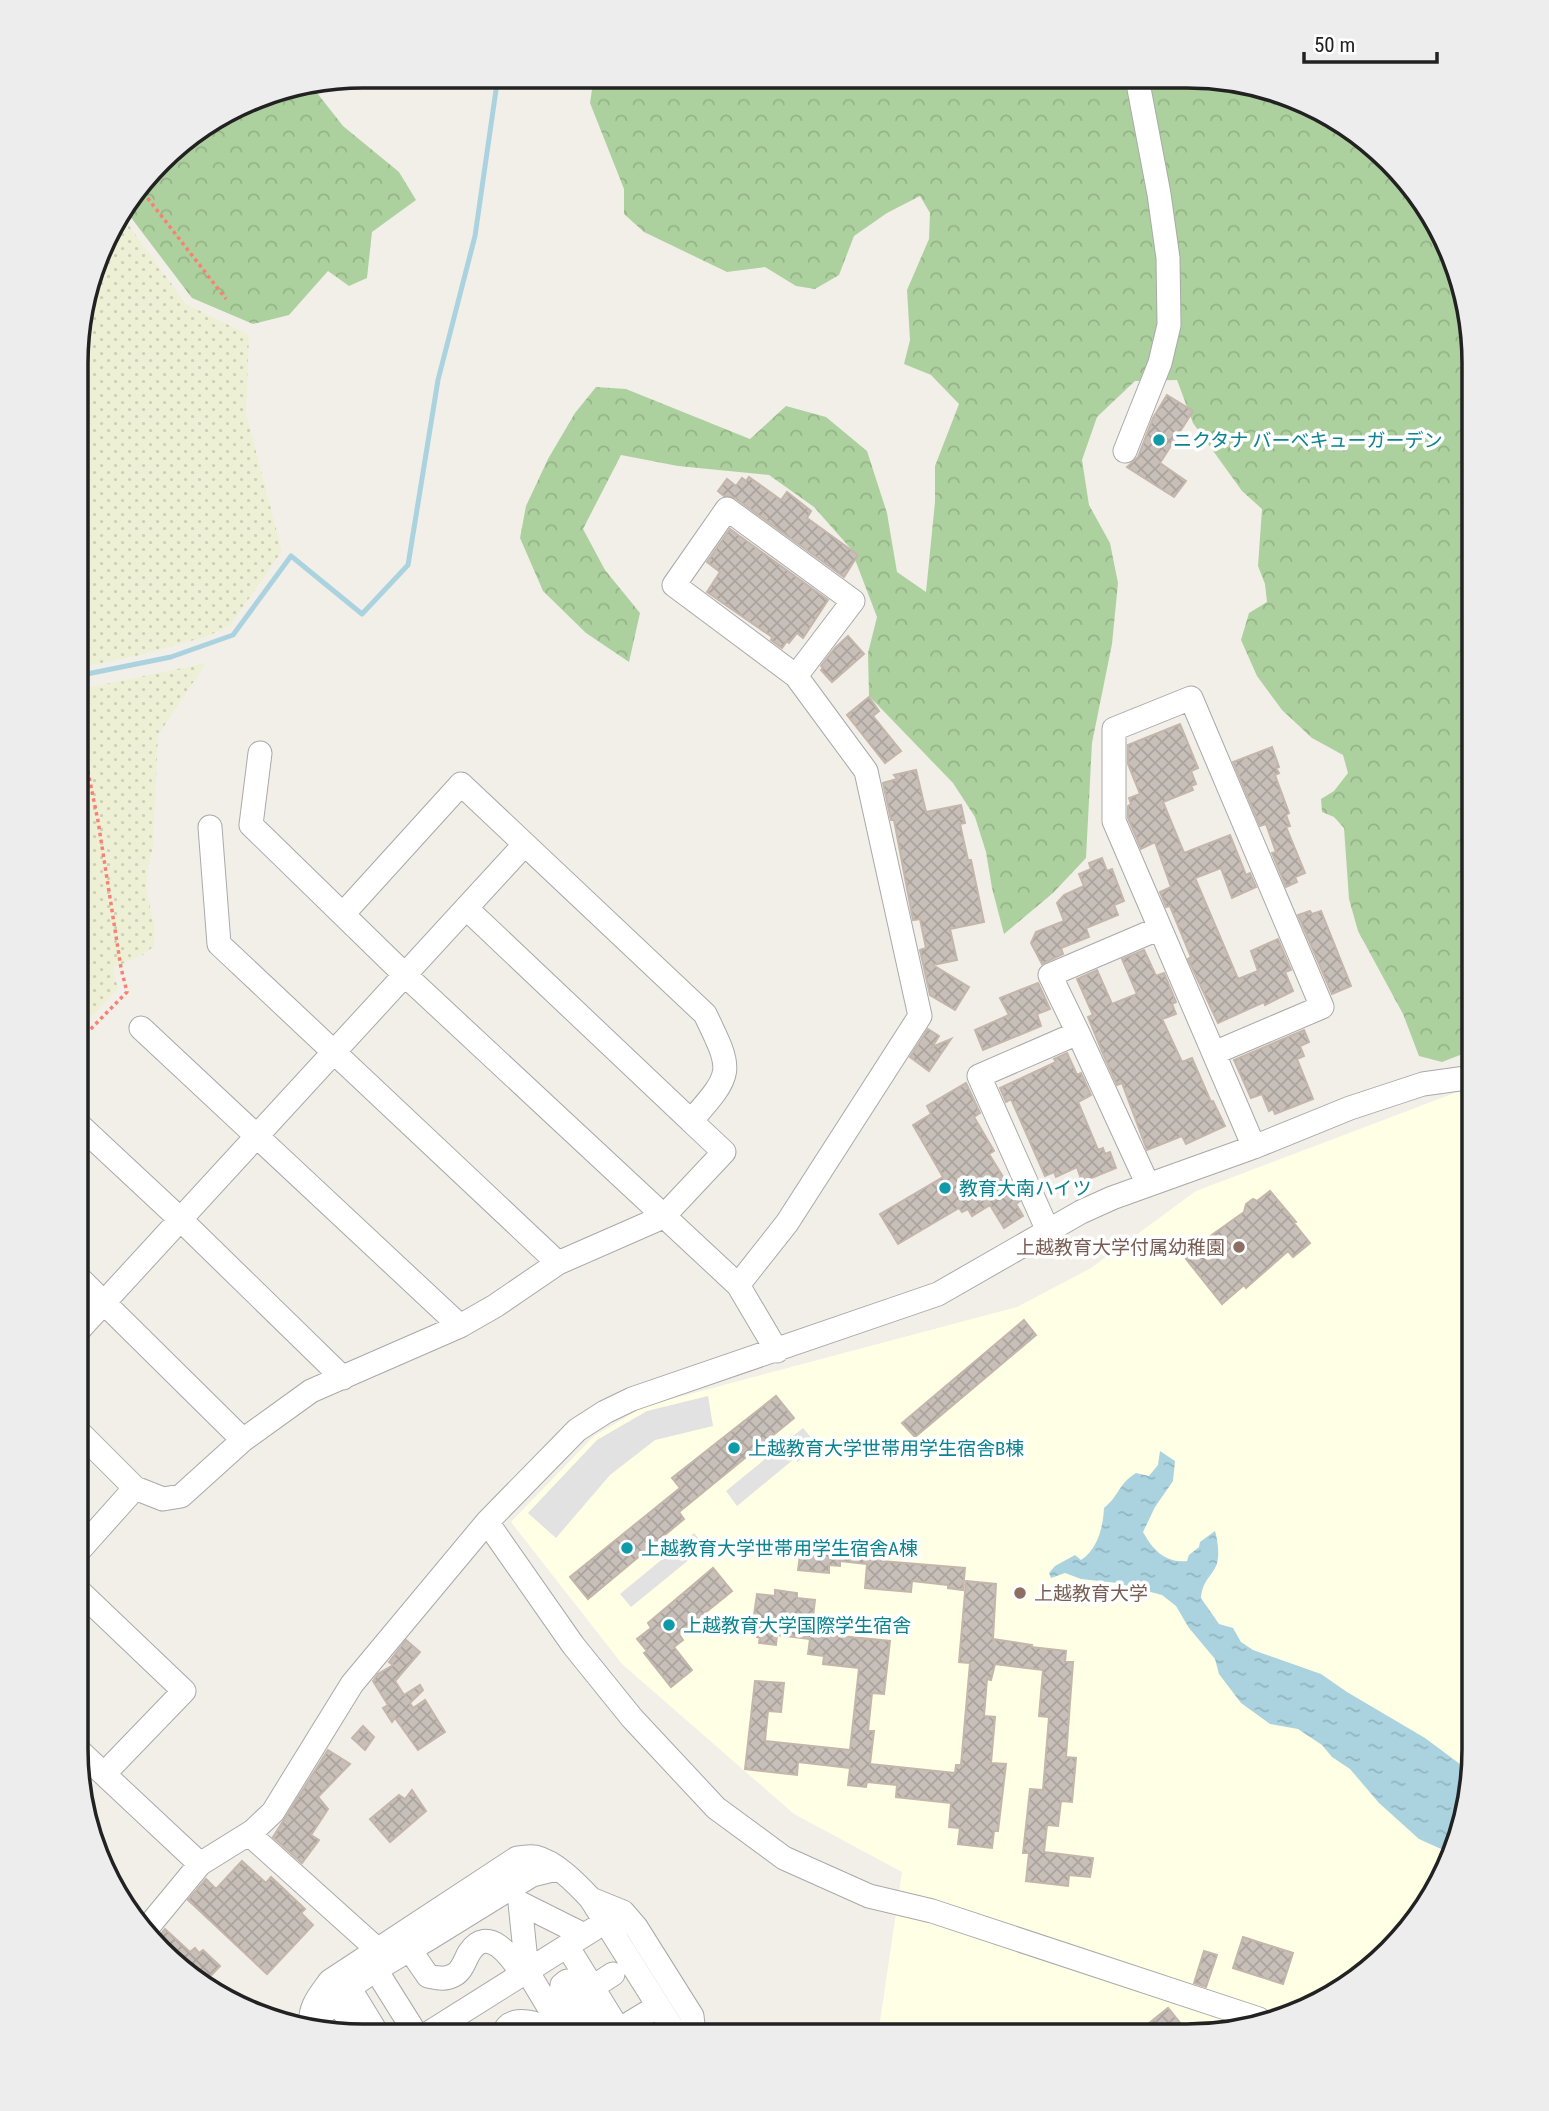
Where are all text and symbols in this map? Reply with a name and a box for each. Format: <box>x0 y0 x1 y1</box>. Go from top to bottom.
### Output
scale bar <box>1304 21 1437 65</box>
text: 50 m <box>1314 33 1355 57</box>
place label: ニクタナ バーベキューガーデン <box>1173 429 1443 452</box>
marker: ニクタナ バーベキューガーデン <box>1151 432 1167 448</box>
place label: 教育大南ハイツ <box>959 1177 1092 1200</box>
marker: 教育大南ハイツ <box>937 1180 953 1196</box>
place label: 上越教育大学付属幼稚園 <box>1016 1236 1225 1259</box>
marker: 上越教育大学付属幼稚園 <box>1231 1239 1247 1255</box>
place label: 上越教育大学世帯用学生宿舎B棟 <box>748 1437 1024 1460</box>
marker: 上越教育大学世帯用学生宿舎B棟 <box>726 1440 742 1456</box>
place label: 上越教育大学世帯用学生宿舎A棟 <box>641 1537 918 1560</box>
marker: 上越教育大学世帯用学生宿舎A棟 <box>619 1540 635 1556</box>
place label: 上越教育大学 <box>1034 1582 1148 1605</box>
marker: 上越教育大学 <box>1012 1585 1028 1601</box>
place label: 上越教育大学国際学生宿舎 <box>683 1614 911 1637</box>
marker: 上越教育大学国際学生宿舎 <box>661 1617 677 1633</box>

